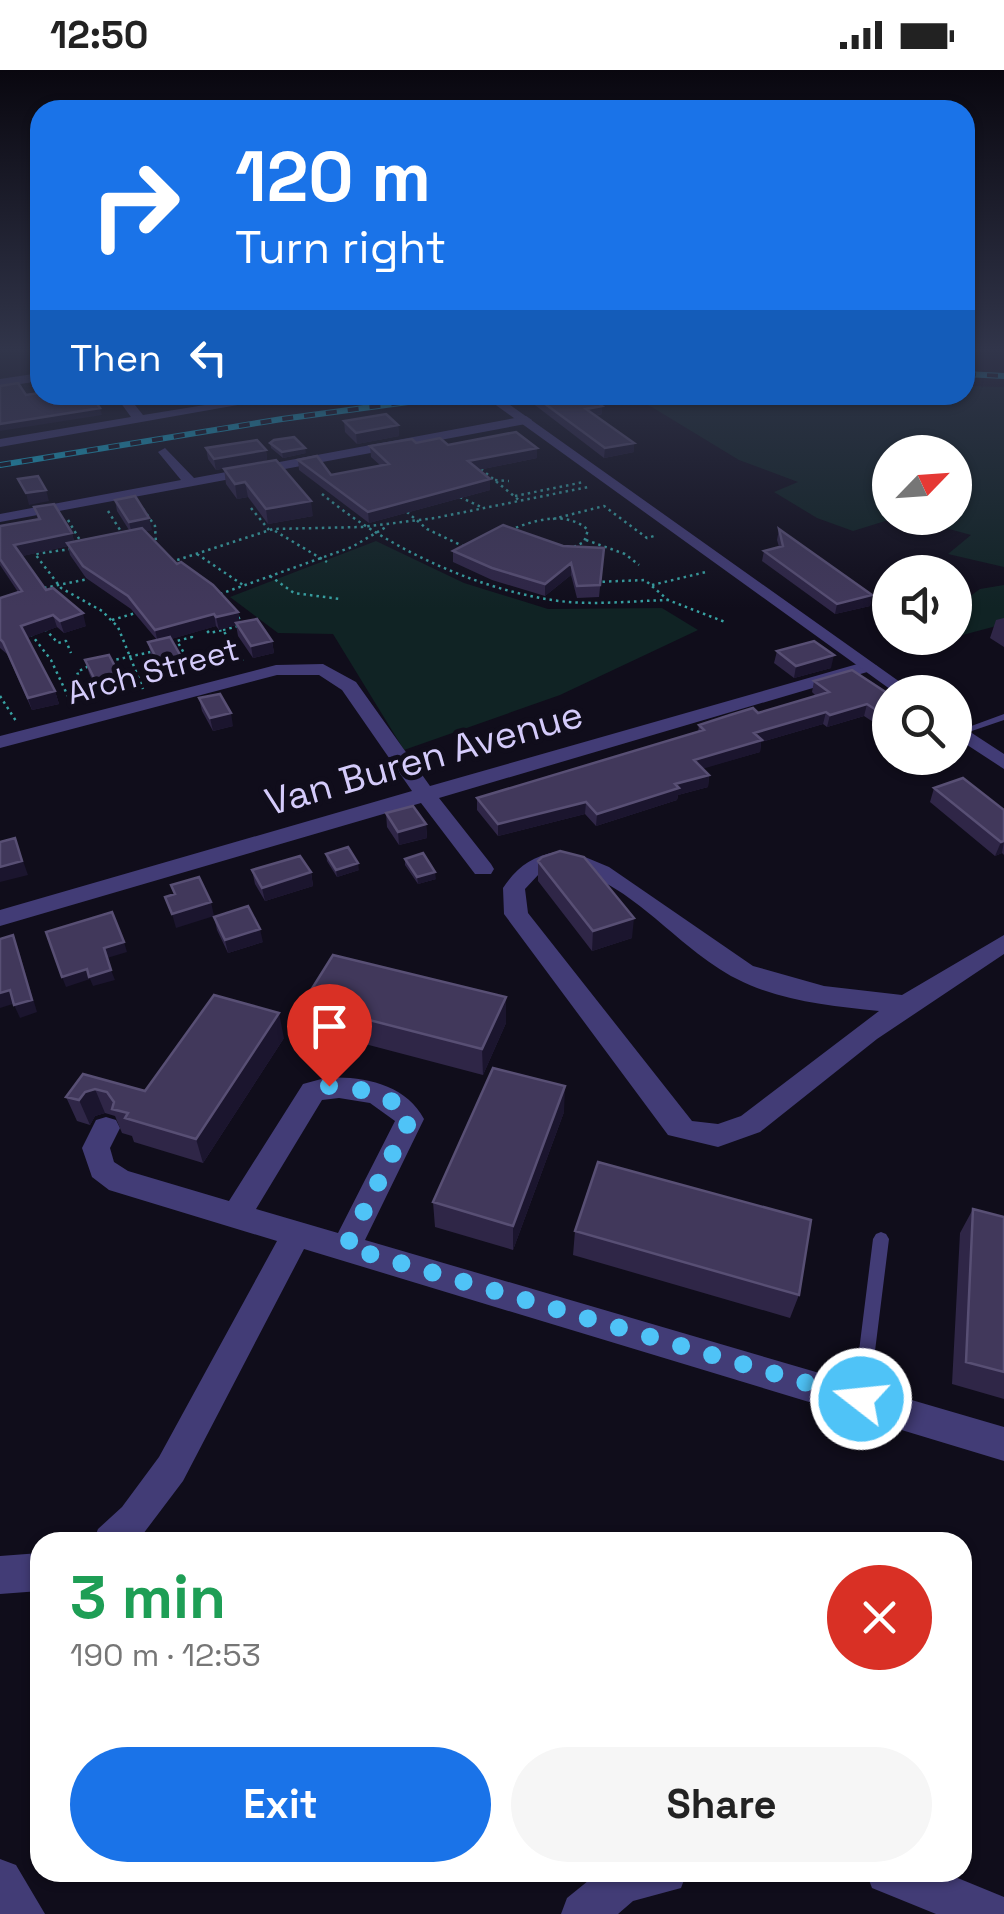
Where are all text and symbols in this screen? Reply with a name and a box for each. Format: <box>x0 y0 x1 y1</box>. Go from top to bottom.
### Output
text: 12:50 <box>50 11 149 59</box>
text: 120 m <box>235 132 431 221</box>
icon: right <box>70 140 200 270</box>
text: Turn right <box>235 219 446 276</box>
icon: left <box>181 330 236 385</box>
text: Then <box>70 334 161 382</box>
north arrow <box>872 435 972 535</box>
map controls <box>872 435 972 775</box>
button: sound <box>872 555 972 655</box>
street label: Arch Street <box>63 629 243 713</box>
button: search <box>872 675 972 775</box>
street label: Van Buren Avenue <box>260 690 588 826</box>
pin <box>287 984 372 1087</box>
icon: arrive <box>302 999 357 1054</box>
position arrow <box>809 1347 913 1451</box>
text: 3 min <box>70 1559 226 1636</box>
button: close <box>827 1565 932 1670</box>
text: 190 m · 12:53 <box>70 1635 261 1675</box>
button: Exit <box>70 1747 491 1862</box>
button: Share <box>511 1747 932 1862</box>

